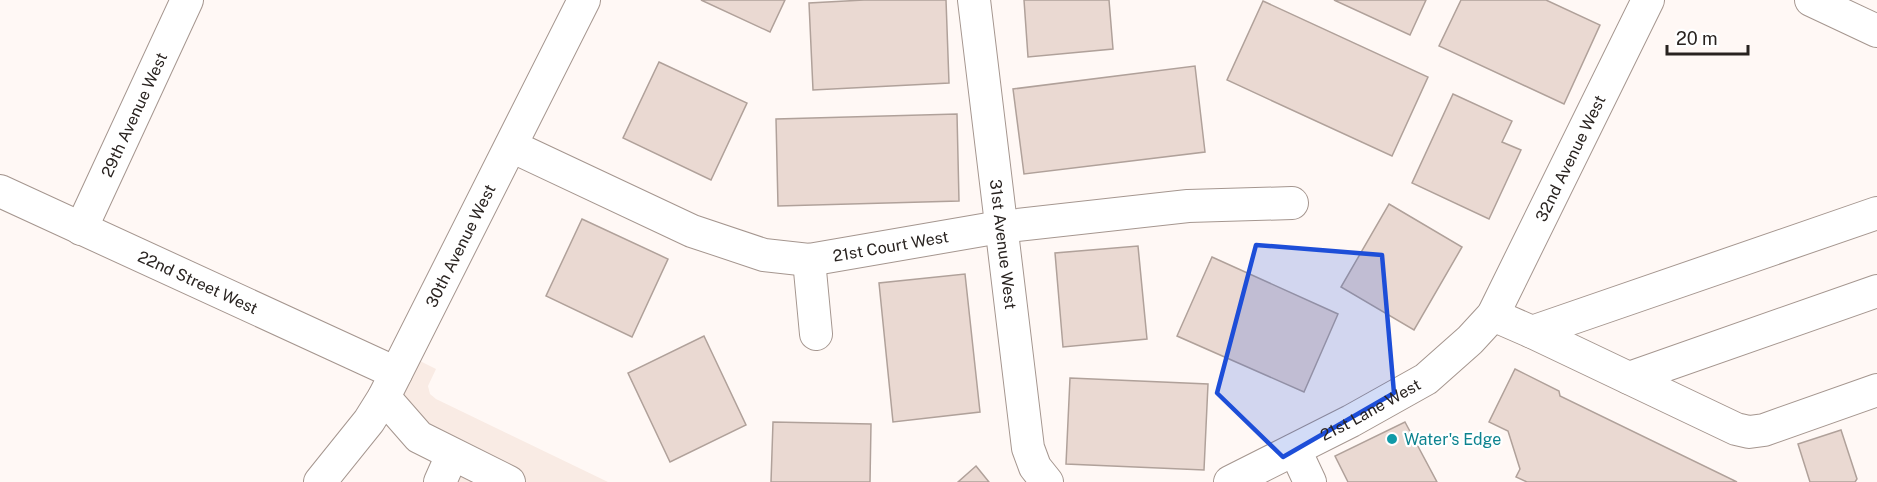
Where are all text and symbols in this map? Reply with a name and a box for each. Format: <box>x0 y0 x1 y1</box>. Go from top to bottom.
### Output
scale bar <box>1667 18 1748 56</box>
text: 20 m <box>1676 28 1718 49</box>
street label: 29th Avenue West <box>97 50 171 180</box>
street label: 32nd Avenue West <box>1532 92 1610 225</box>
street label: 31st Avenue West <box>986 178 1020 310</box>
street label: 30th Avenue West <box>422 181 500 311</box>
street label: 21st Court West <box>831 227 950 266</box>
street label: 22nd Street West <box>135 247 261 318</box>
street label: 21st Lane West <box>1317 375 1424 445</box>
place label: Water's Edge <box>1404 430 1501 449</box>
marker: Water's Edge <box>1385 432 1399 446</box>

